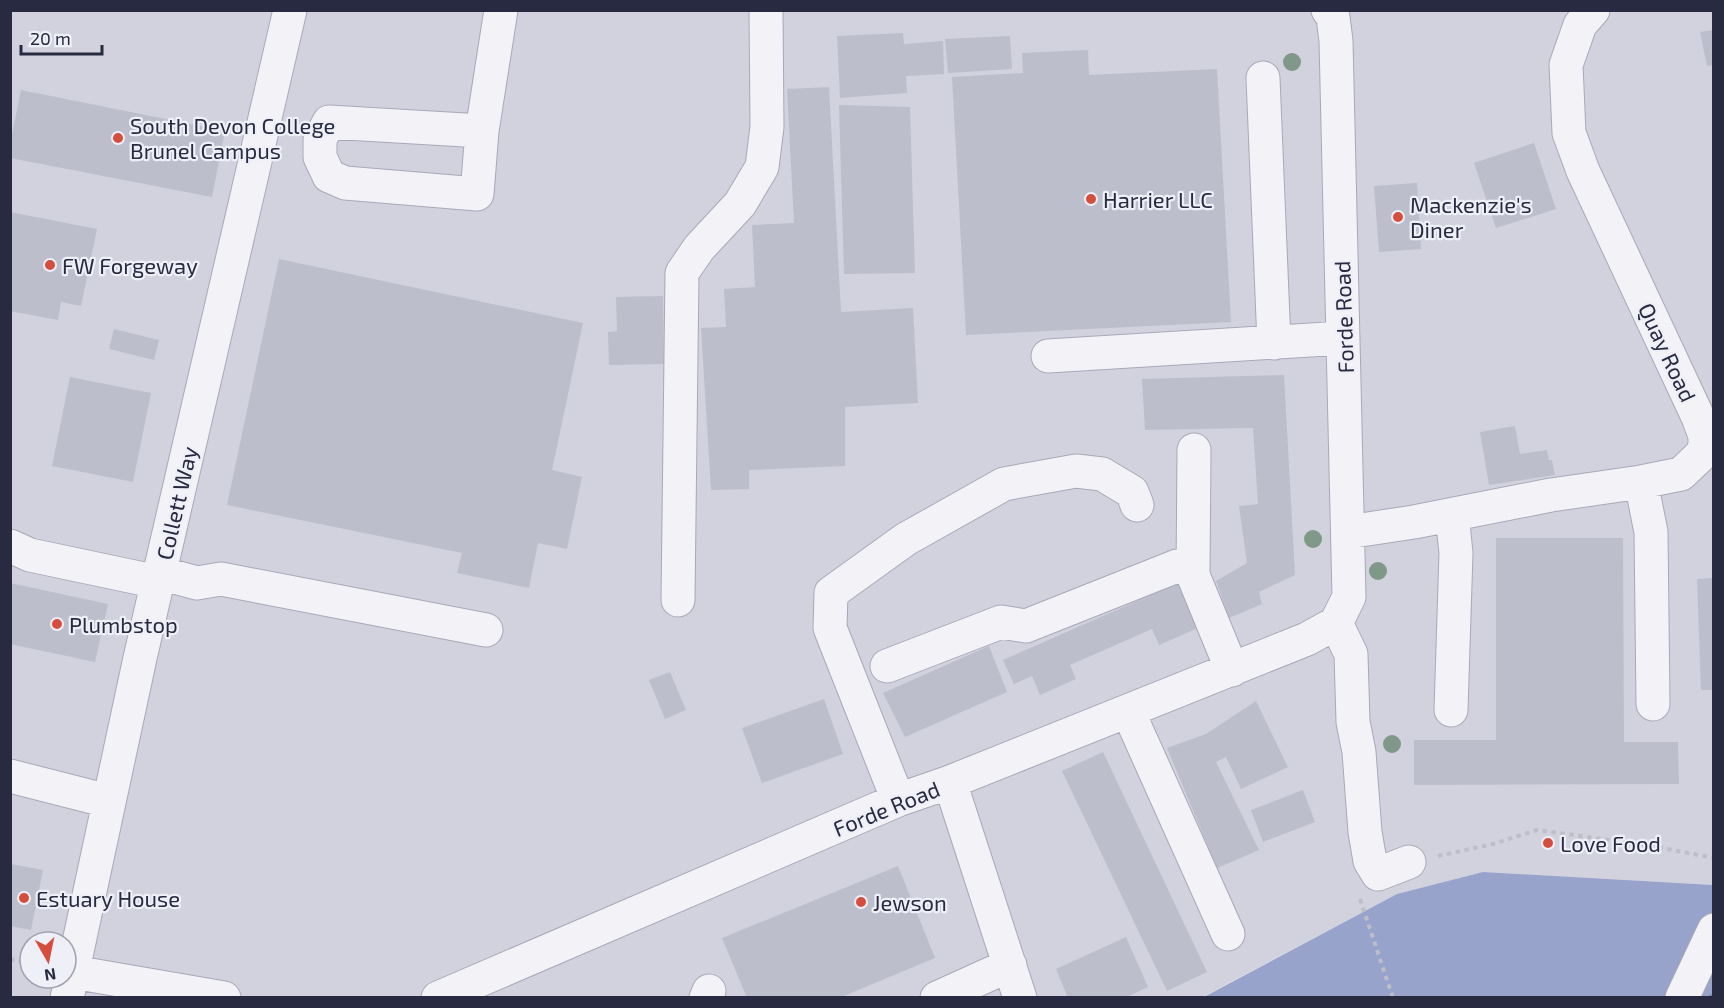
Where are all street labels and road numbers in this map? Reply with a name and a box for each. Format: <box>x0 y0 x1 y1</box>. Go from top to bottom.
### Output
street label: Forde Road <box>1328 260 1358 374</box>
street label: Quay Road <box>1633 298 1702 406</box>
street label: Collett Way <box>150 443 202 562</box>
street label: Forde Road <box>829 775 943 841</box>

